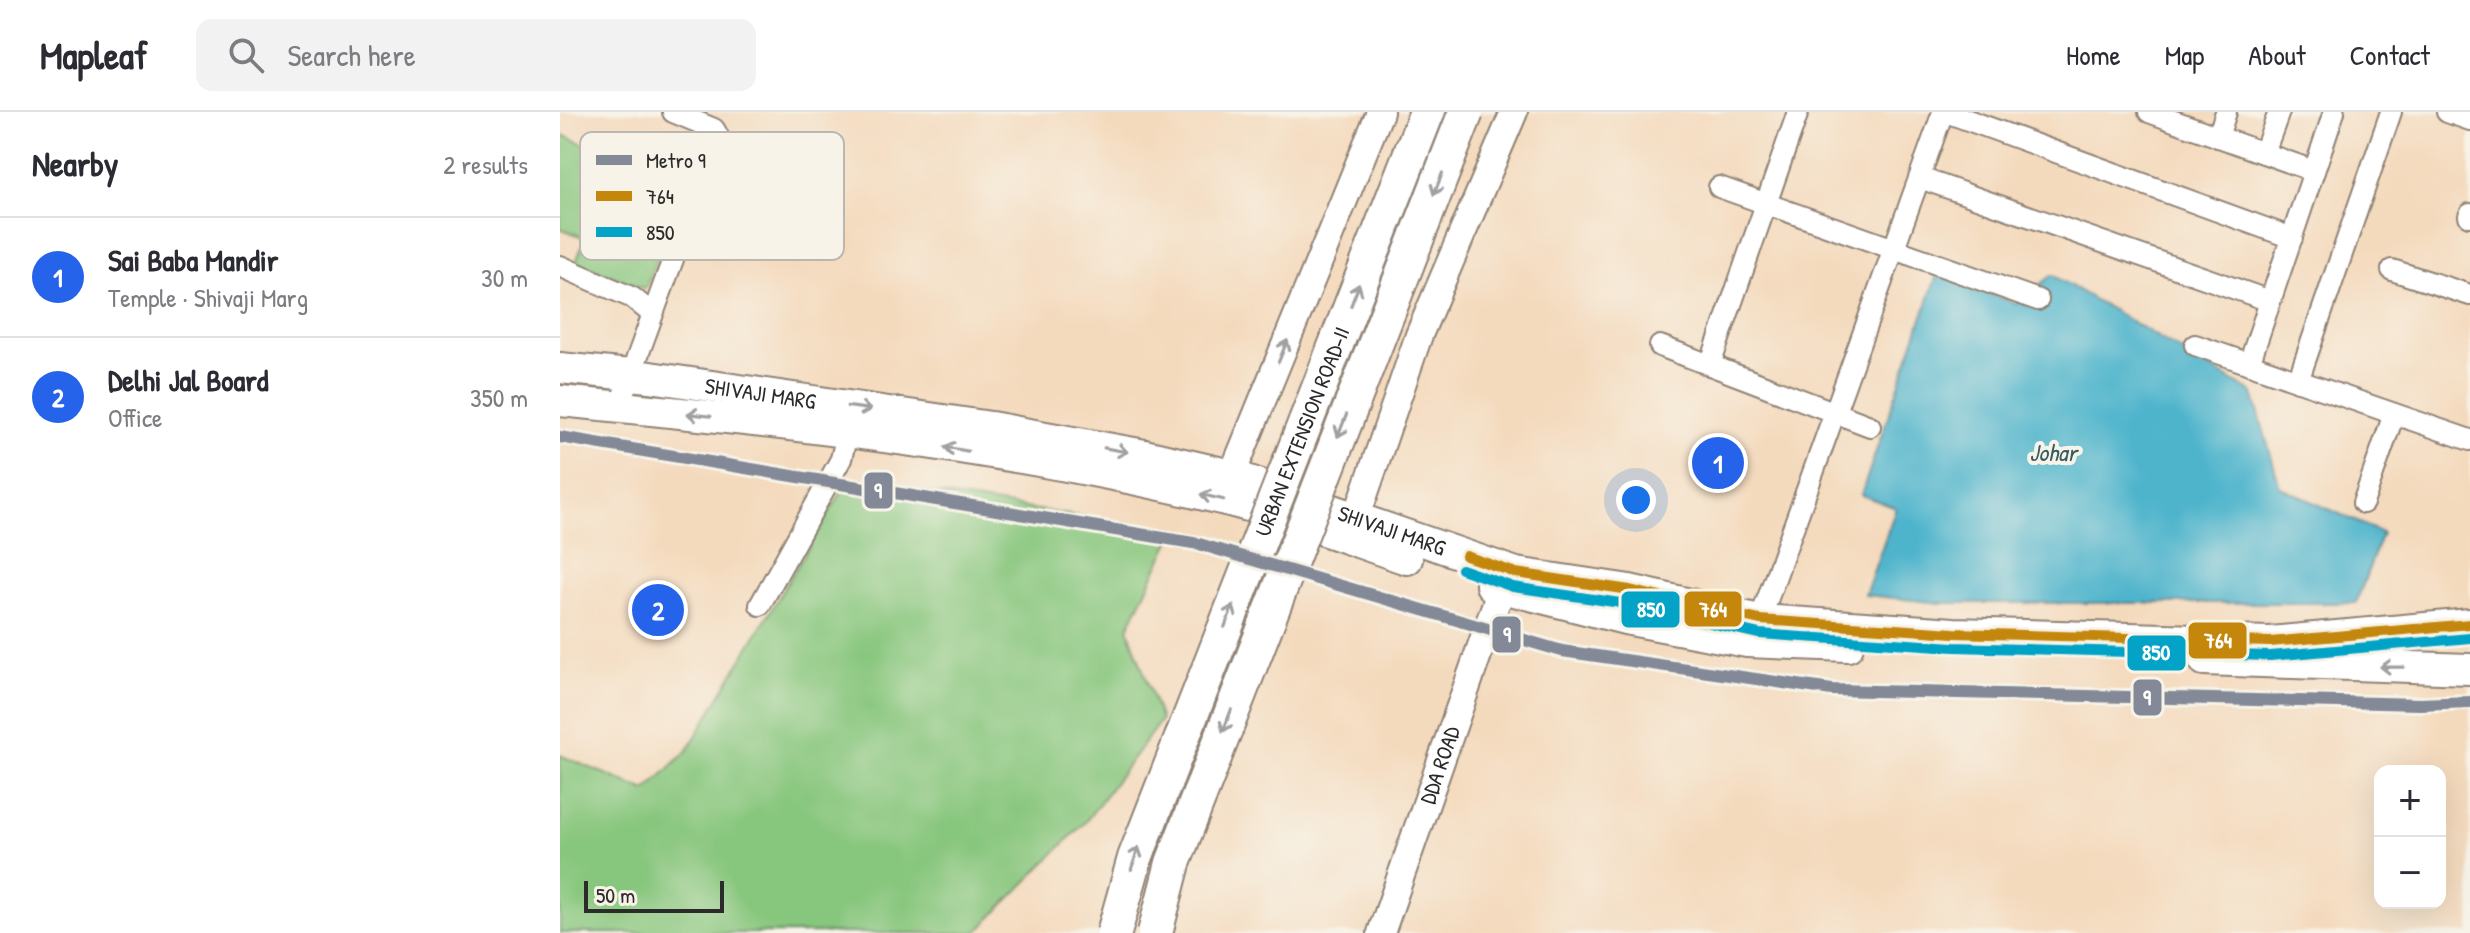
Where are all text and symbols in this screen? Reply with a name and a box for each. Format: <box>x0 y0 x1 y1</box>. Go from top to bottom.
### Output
search box <box>196 19 756 91</box>
text: Mapleaf <box>40 29 148 81</box>
icon: search <box>224 33 268 77</box>
text: Search here <box>288 35 416 75</box>
text: Home <box>2066 36 2121 74</box>
text: Map <box>2165 36 2204 74</box>
text: About <box>2248 36 2306 74</box>
text: Contact <box>2350 36 2430 74</box>
legend <box>580 132 844 260</box>
text: Nearby <box>32 141 118 187</box>
text: Metro 9 <box>646 145 706 175</box>
text: 2 results <box>443 147 528 182</box>
one-way arrow <box>1429 172 1444 196</box>
text: 764 <box>646 181 674 211</box>
text: 850 <box>646 217 675 247</box>
text: Sai Baba Mandir <box>108 240 278 280</box>
text: 1 <box>53 260 63 295</box>
text: 30 m <box>481 260 528 295</box>
text: Temple · Shivaji Marg <box>108 280 308 315</box>
one-way arrow <box>1349 283 1363 308</box>
street label: URBAN EXTENSION ROAD-II <box>1247 322 1356 540</box>
one-way arrow <box>1276 339 1291 364</box>
text: Delhi Jal Board <box>108 360 268 400</box>
street label: SHIVAJI MARG <box>703 370 818 416</box>
text: 2 <box>52 380 64 415</box>
text: 350 m <box>470 380 528 415</box>
text: Office <box>108 400 162 435</box>
one-way arrow <box>846 401 871 416</box>
one-way arrow <box>686 407 713 422</box>
one-way arrow <box>1333 413 1348 438</box>
pin: 1 <box>1692 433 1744 493</box>
water label: Johar <box>2029 436 2079 468</box>
one-way arrow <box>944 441 970 456</box>
one-way arrow <box>1103 443 1128 458</box>
line badge: 9 <box>863 471 894 510</box>
text: 9 <box>874 475 882 505</box>
your location <box>1616 480 1656 520</box>
one-way arrow <box>1200 489 1225 504</box>
street label: SHIVAJI MARG <box>1334 498 1450 563</box>
pin: 2 <box>632 580 684 640</box>
line badge: 850 <box>1620 590 1681 629</box>
line badge: 764 <box>1683 590 1743 628</box>
text: 850 <box>1637 594 1665 624</box>
text: 764 <box>1698 594 1727 624</box>
one-way arrow <box>1223 604 1237 629</box>
line badge: 9 <box>1491 615 1522 654</box>
text: 9 <box>1503 619 1511 649</box>
line badge: 764 <box>2187 621 2248 660</box>
text: 764 <box>2203 625 2232 655</box>
line badge: 850 <box>2126 634 2187 672</box>
text: 850 <box>2142 637 2170 667</box>
one-way arrow <box>2379 659 2406 675</box>
line badge: 9 <box>2132 678 2163 717</box>
text: 9 <box>2143 682 2151 712</box>
one-way arrow <box>1219 708 1234 733</box>
street label: DDA ROAD <box>1412 722 1467 808</box>
map controls <box>2374 765 2446 909</box>
button: + <box>2374 765 2446 837</box>
button: − <box>2374 837 2446 909</box>
one-way arrow <box>1129 846 1144 871</box>
scale bar <box>584 877 724 913</box>
text: 50 m <box>596 880 635 910</box>

